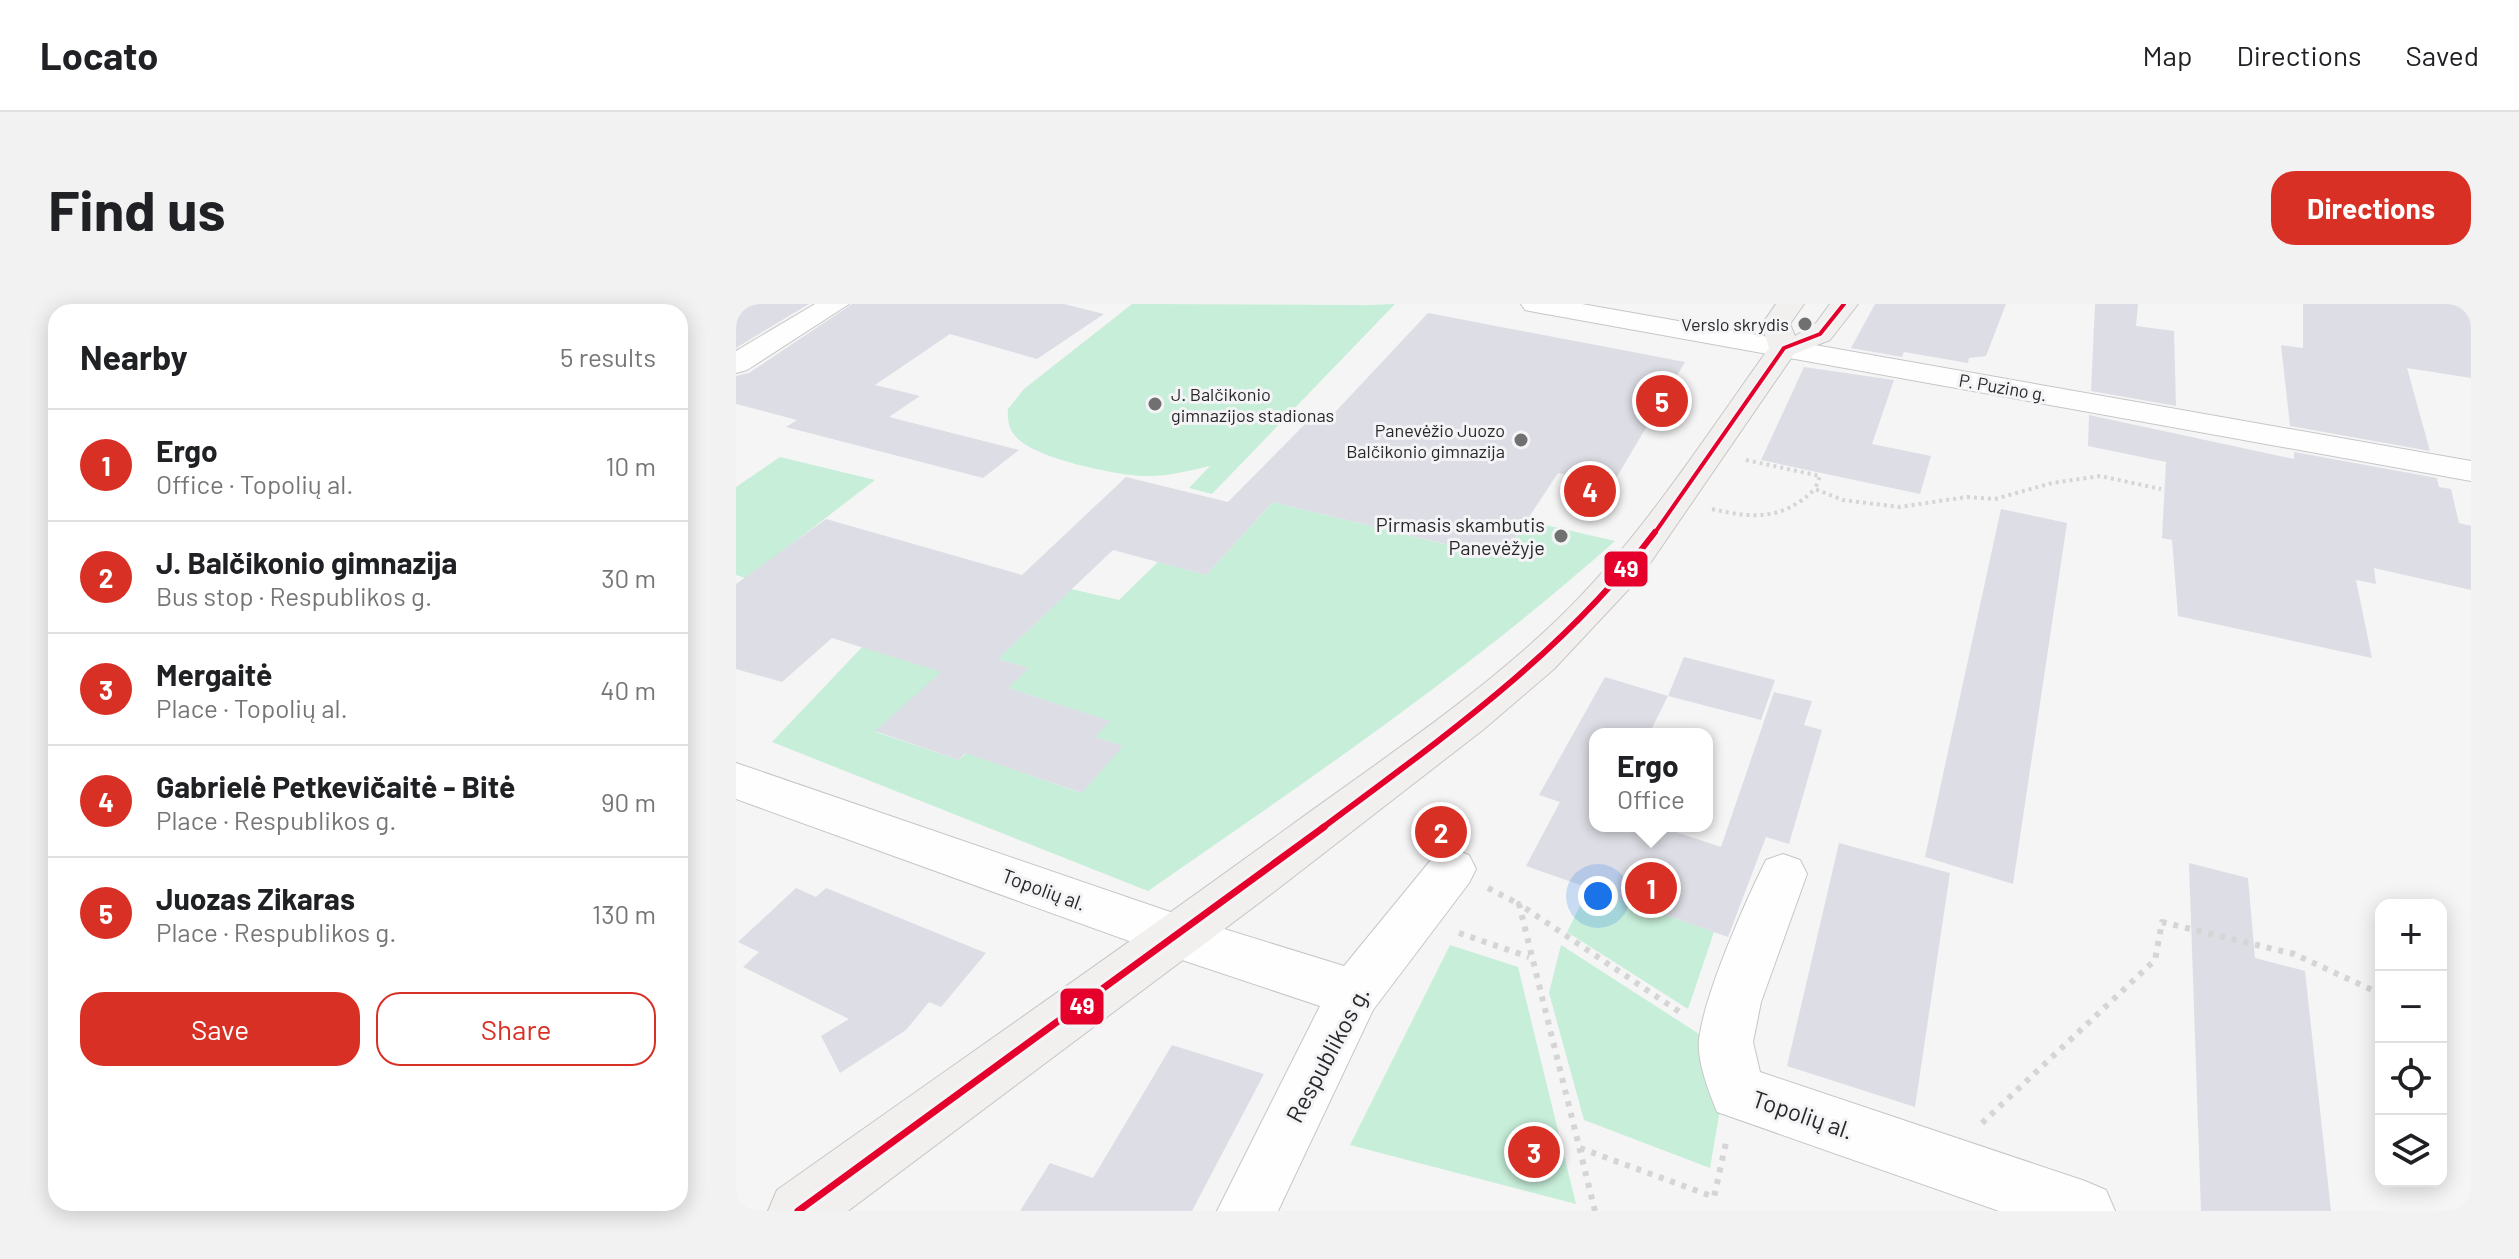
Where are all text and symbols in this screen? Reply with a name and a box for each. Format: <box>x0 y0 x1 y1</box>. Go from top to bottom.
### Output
text: Locato <box>40 32 158 78</box>
text: Map <box>2143 38 2192 72</box>
text: Directions <box>2236 38 2362 72</box>
text: Saved <box>2406 38 2479 72</box>
button: Directions <box>2271 171 2471 245</box>
text: Find us <box>48 175 226 242</box>
place label: Verslo skrydis <box>1681 313 1789 335</box>
marker: Verslo skrydis <box>1796 315 1814 333</box>
text: Nearby <box>80 336 188 377</box>
text: 5 results <box>560 341 656 372</box>
street label: P. Puzino g. <box>1957 368 2049 406</box>
pin: 5 <box>1636 371 1688 431</box>
place label: J. Balčikonio gimnazijos stadionas <box>1171 383 1334 426</box>
marker: J. Balčikonio gimnazijos stadionas <box>1146 395 1164 413</box>
place label: Panevėžio Juozo Balčikonio gimnazija <box>1346 419 1505 462</box>
marker: Panevėžio Juozo Balčikonio gimnazija <box>1512 431 1530 449</box>
text: Ergo <box>156 432 218 468</box>
text: 1 <box>101 450 111 481</box>
text: 10 m <box>606 450 656 481</box>
pin: 4 <box>1564 461 1616 521</box>
text: Office · Topolių al. <box>156 468 354 499</box>
place label: Pirmasis skambutis Panevėžyje <box>1376 512 1545 559</box>
marker: Pirmasis skambutis Panevėžyje <box>1552 527 1570 545</box>
text: J. Balčikonio gimnazija <box>156 544 457 580</box>
line badge: 49 <box>1603 550 1649 588</box>
text: 49 <box>1614 555 1639 581</box>
text: 2 <box>99 562 113 593</box>
text: 30 m <box>601 562 656 593</box>
text: Bus stop · Respublikos g. <box>156 580 432 611</box>
text: Mergaitė <box>156 656 272 692</box>
text: 3 <box>99 674 113 705</box>
text: 40 m <box>600 674 656 705</box>
text: Place · Topolių al. <box>156 692 348 723</box>
popup <box>1589 728 1713 832</box>
text: Ergo <box>1617 747 1679 783</box>
text: Gabrielė Petkevičaitė - Bitė <box>156 768 515 804</box>
text: Office <box>1617 783 1685 814</box>
text: 4 <box>98 786 114 817</box>
text: 90 m <box>601 786 656 817</box>
pin: 2 <box>1415 802 1467 862</box>
text: Place · Respublikos g. <box>156 804 396 835</box>
pin: 1 <box>1625 858 1677 918</box>
street label: Topolių al. <box>999 863 1089 915</box>
your location <box>1578 876 1618 916</box>
text: Juozas Zikaras <box>156 880 355 916</box>
text: 5 <box>99 898 113 929</box>
text: 130 m <box>592 898 656 929</box>
map controls <box>2375 899 2447 1187</box>
button: + <box>2375 899 2447 971</box>
text: Place · Respublikos g. <box>156 916 396 947</box>
button: − <box>2375 971 2447 1043</box>
street label: Respublikos g. <box>1279 981 1375 1127</box>
line badge: 49 <box>1059 987 1105 1026</box>
button: Save <box>80 992 360 1066</box>
button: Share <box>376 992 656 1066</box>
text: 49 <box>1070 992 1095 1018</box>
button: locate <box>2375 1043 2447 1115</box>
street label: Topolių al. <box>1749 1083 1857 1145</box>
button: layers <box>2375 1115 2447 1187</box>
pin: 3 <box>1508 1122 1560 1182</box>

